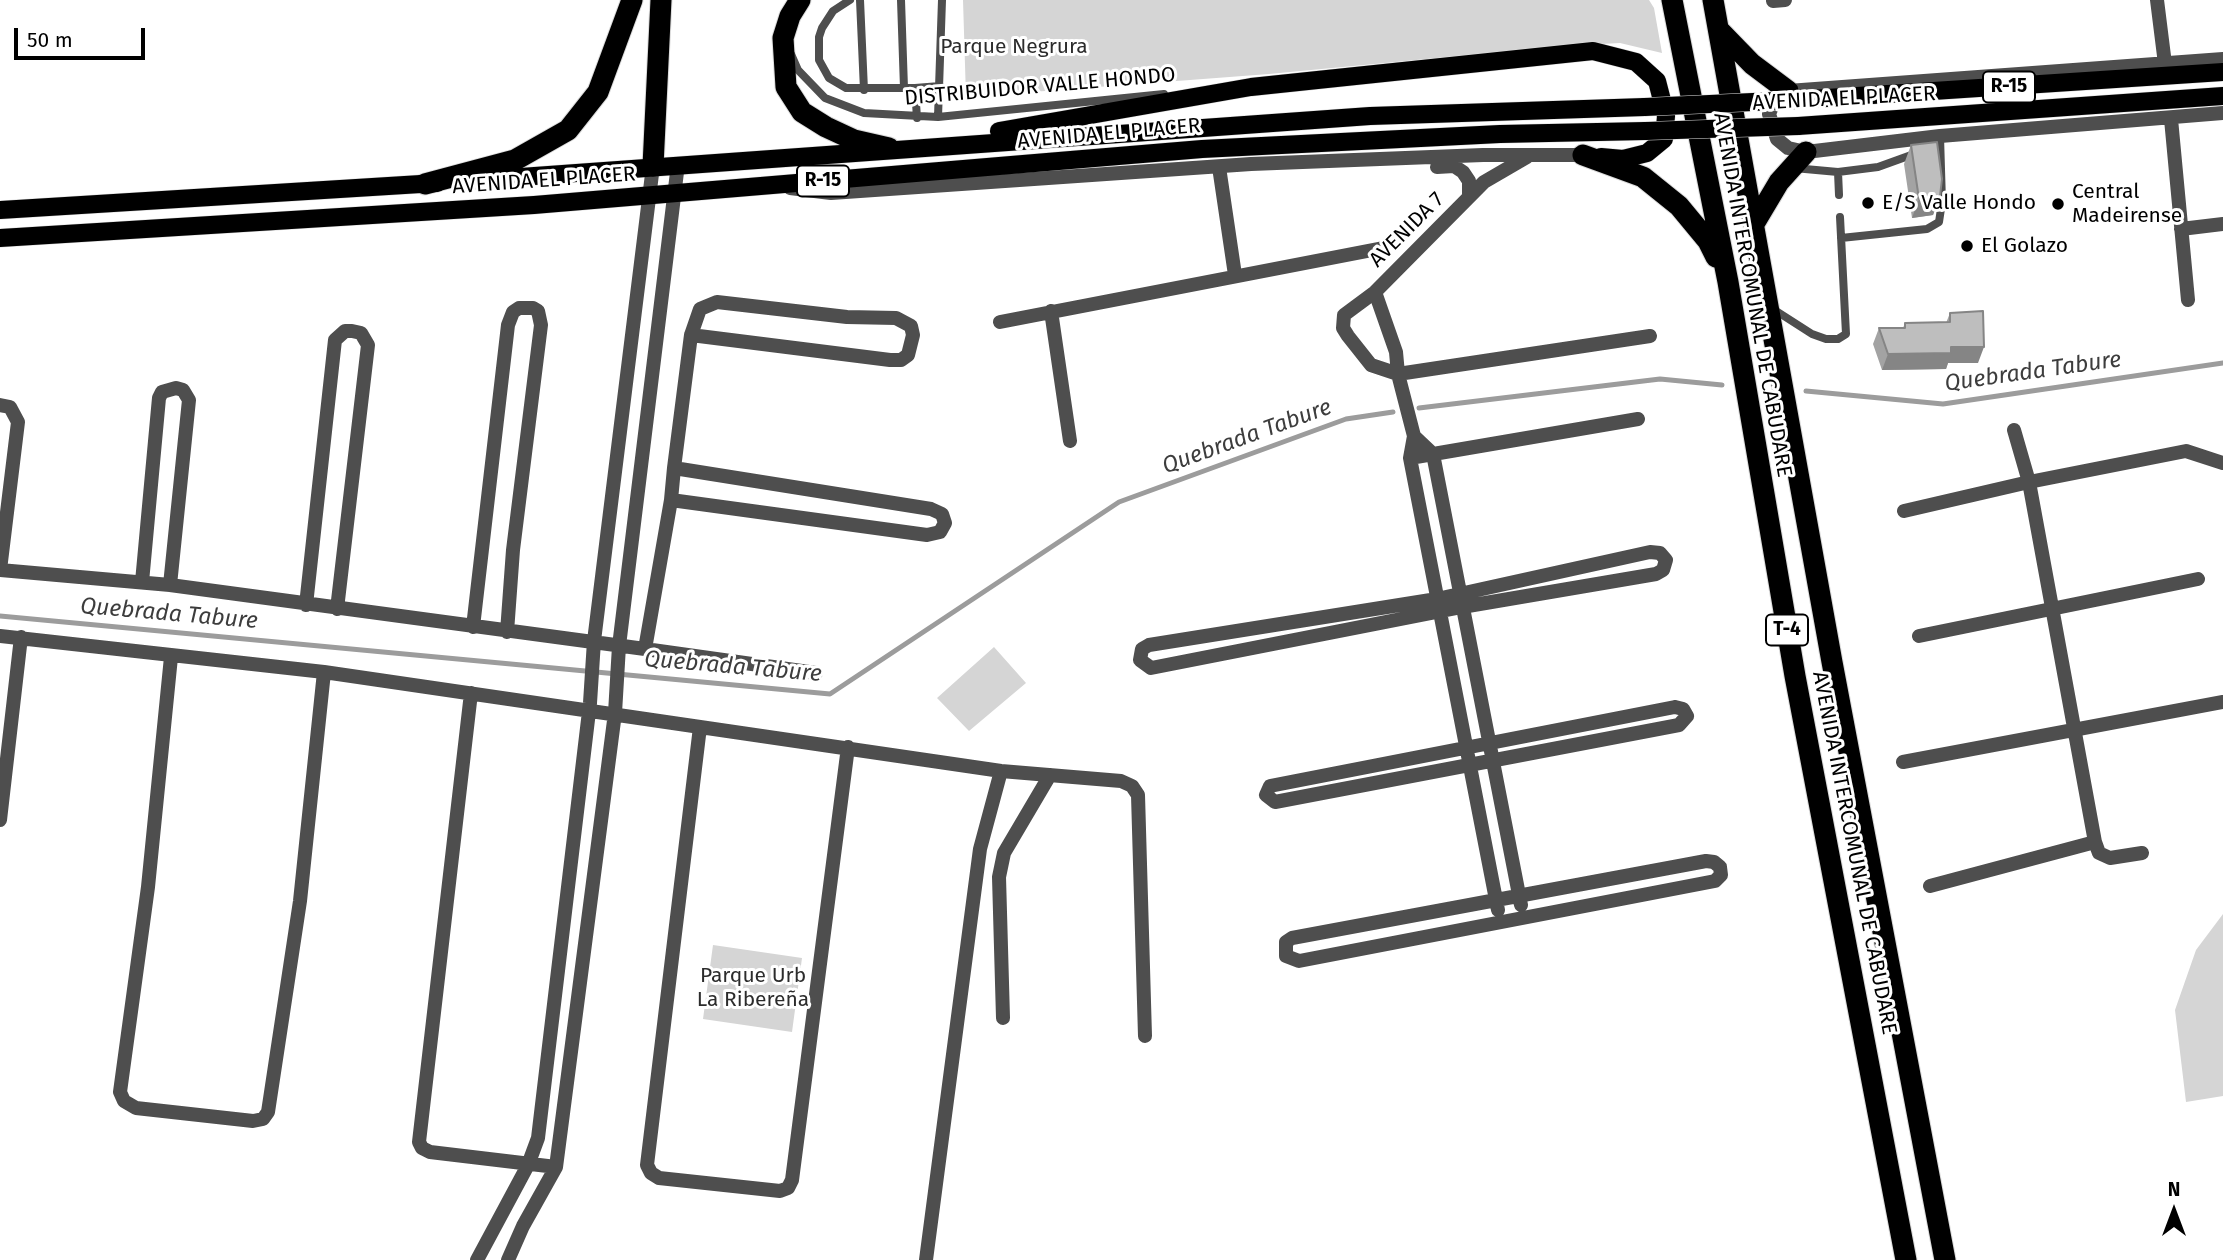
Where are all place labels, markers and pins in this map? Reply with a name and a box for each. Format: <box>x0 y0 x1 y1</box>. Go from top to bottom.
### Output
place label: Central Madeirense <box>2072 179 2182 229</box>
place label: E/S Valle Hondo <box>1882 190 2036 216</box>
marker: E/S Valle Hondo <box>1860 195 1876 211</box>
marker: Central Madeirense <box>2050 196 2066 212</box>
place label: El Golazo <box>1981 233 2068 259</box>
marker: El Golazo <box>1959 238 1975 254</box>

